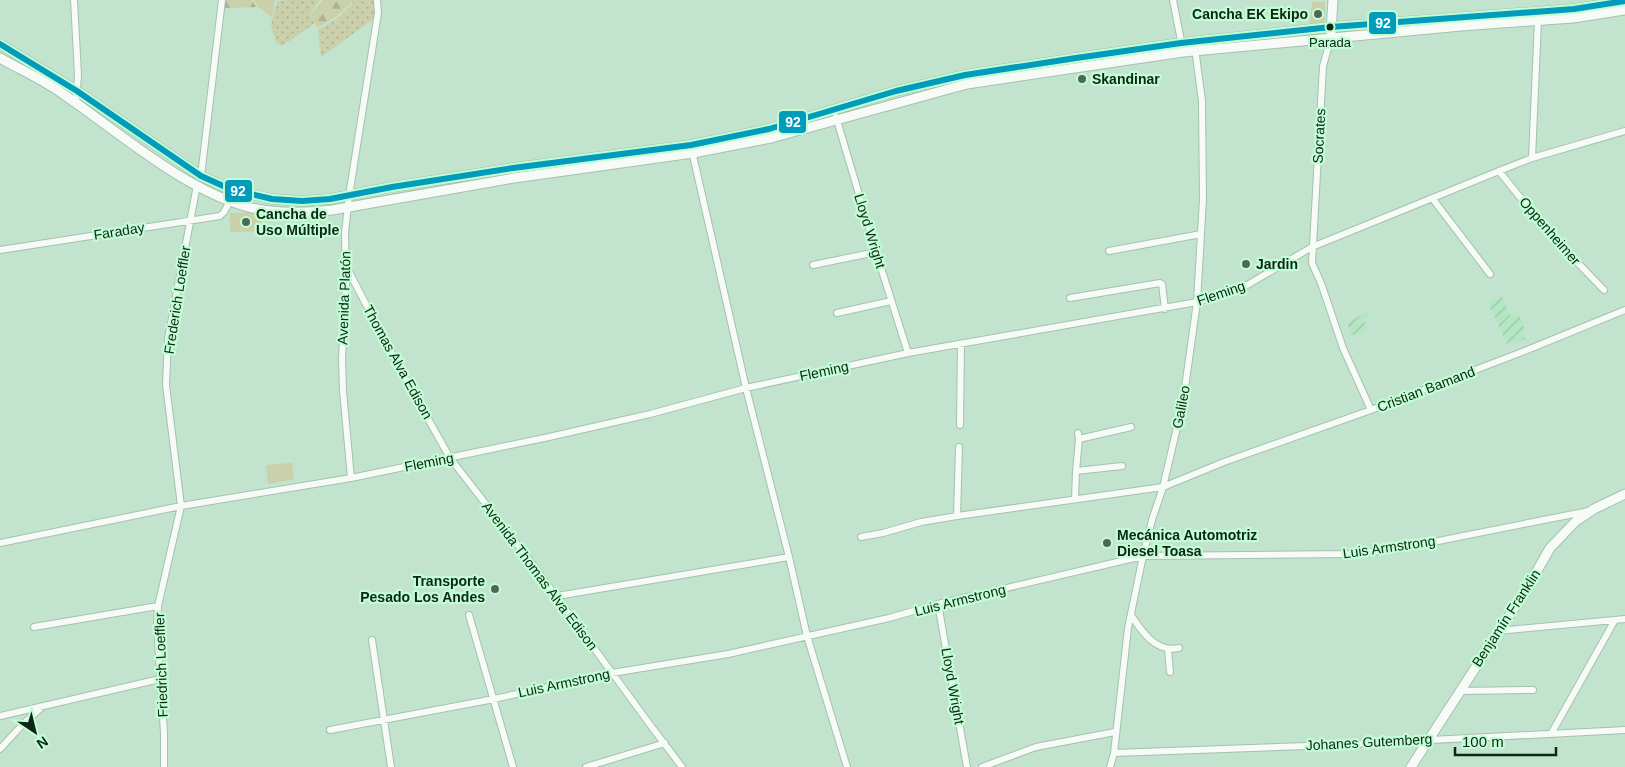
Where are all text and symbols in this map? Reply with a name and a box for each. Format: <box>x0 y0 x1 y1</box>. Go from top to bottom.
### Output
place label: Cancha EK Ekipo <box>1192 6 1308 22</box>
marker: Cancha EK Ekipo <box>1312 8 1324 20</box>
line badge: 92 <box>1368 11 1397 35</box>
text: 92 <box>1375 15 1391 31</box>
marker: Parada <box>1325 22 1335 32</box>
place label: Parada <box>1309 35 1352 50</box>
place label: Skandinar <box>1092 71 1160 87</box>
marker: Skandinar <box>1076 73 1088 85</box>
street label: Socrates <box>1310 108 1328 164</box>
line badge: 92 <box>778 110 807 134</box>
text: 92 <box>785 114 801 130</box>
line badge: 92 <box>224 179 253 203</box>
text: 92 <box>230 183 246 199</box>
street label: Lloyd Wright <box>851 192 889 271</box>
street label: Oppenheimer <box>1516 194 1584 269</box>
place label: Cancha de Uso Múltiple <box>256 206 339 238</box>
marker: Cancha de Uso Múltiple <box>240 216 252 228</box>
street label: Faraday <box>92 219 146 243</box>
street label: Frederich Loeffler <box>161 244 194 355</box>
street label: Avenida Platón <box>334 251 354 345</box>
place label: Jardin <box>1256 256 1298 272</box>
marker: Jardin <box>1240 258 1252 270</box>
street label: Fleming <box>1195 277 1247 309</box>
street label: Thomas Alva Edison <box>360 302 436 422</box>
street label: Fleming <box>798 358 850 384</box>
street label: Cristian Bamand <box>1375 363 1477 415</box>
street label: Galileo <box>1169 384 1193 430</box>
street label: Fleming <box>403 449 455 475</box>
street label: Avenida Thomas Alva Edison <box>479 499 601 653</box>
place label: Mecánica Automotriz Diesel Toasa <box>1117 527 1257 559</box>
street label: Luis Armstrong <box>1342 533 1436 561</box>
marker: Mecánica Automotriz Diesel Toasa <box>1101 537 1113 549</box>
street label: Benjamín Franklin <box>1469 566 1543 670</box>
place label: Transporte Pesado Los Andes <box>360 573 485 605</box>
street label: Luis Armstrong <box>913 581 1007 619</box>
marker: Transporte Pesado Los Andes <box>489 583 501 595</box>
street label: Friedrich Loeffler <box>151 612 171 718</box>
street label: Lloyd Wright <box>938 646 968 726</box>
street label: Luis Armstrong <box>517 665 611 701</box>
north arrow <box>10 707 60 757</box>
scale bar <box>1455 724 1556 756</box>
street label: Johanes Gutemberg <box>1305 731 1433 753</box>
text: N <box>34 733 51 752</box>
text: 100 m <box>1462 733 1504 750</box>

